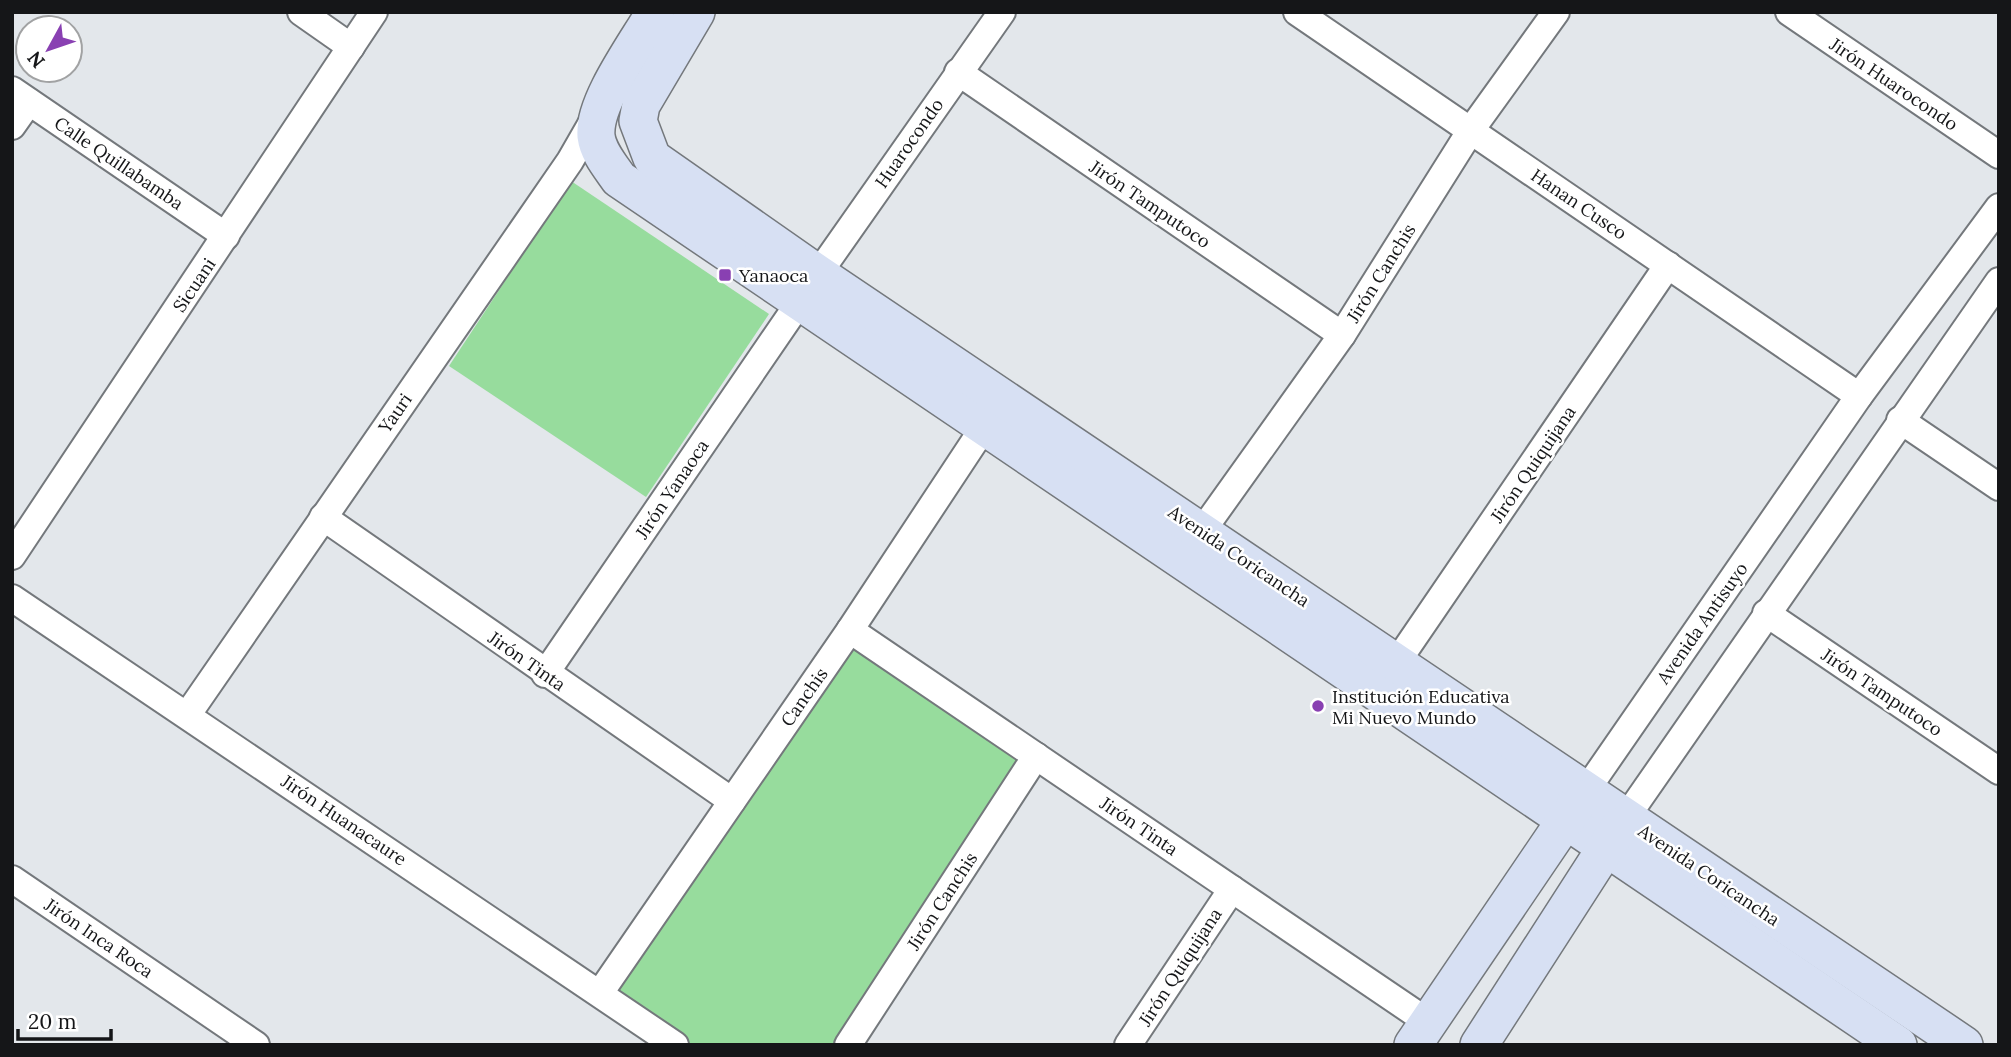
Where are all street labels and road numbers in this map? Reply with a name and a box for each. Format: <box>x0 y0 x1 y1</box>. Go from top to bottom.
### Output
street label: Jirón Huarocondo <box>1825 32 1963 135</box>
street label: Huarocondo <box>870 94 948 192</box>
street label: Calle Quillabamba <box>50 111 188 215</box>
street label: Jirón Tamputoco <box>1084 154 1215 253</box>
street label: Hanan Cusco <box>1527 164 1631 244</box>
street label: Jirón Canchis <box>1341 219 1420 328</box>
street label: Sicuani <box>167 253 221 317</box>
street label: Yauri <box>373 389 417 438</box>
street label: Jirón Quiquijana <box>1485 401 1581 528</box>
street label: Jirón Yanaoca <box>630 435 714 544</box>
street label: Avenida Coricancha <box>1163 500 1314 612</box>
street label: Avenida Antisuyo <box>1651 558 1753 689</box>
street label: Jirón Tinta <box>483 625 570 696</box>
street label: Jirón Tamputoco <box>1816 642 1947 741</box>
street label: Canchis <box>775 663 833 731</box>
street label: Jirón Huanacaure <box>276 769 411 871</box>
street label: Jirón Tinta <box>1095 791 1182 860</box>
street label: Avenida Coricancha <box>1633 819 1784 931</box>
street label: Jirón Canchis <box>901 848 982 955</box>
street label: Jirón Inca Roca <box>39 893 158 983</box>
street label: Jirón Quiquijana <box>1133 904 1227 1031</box>

